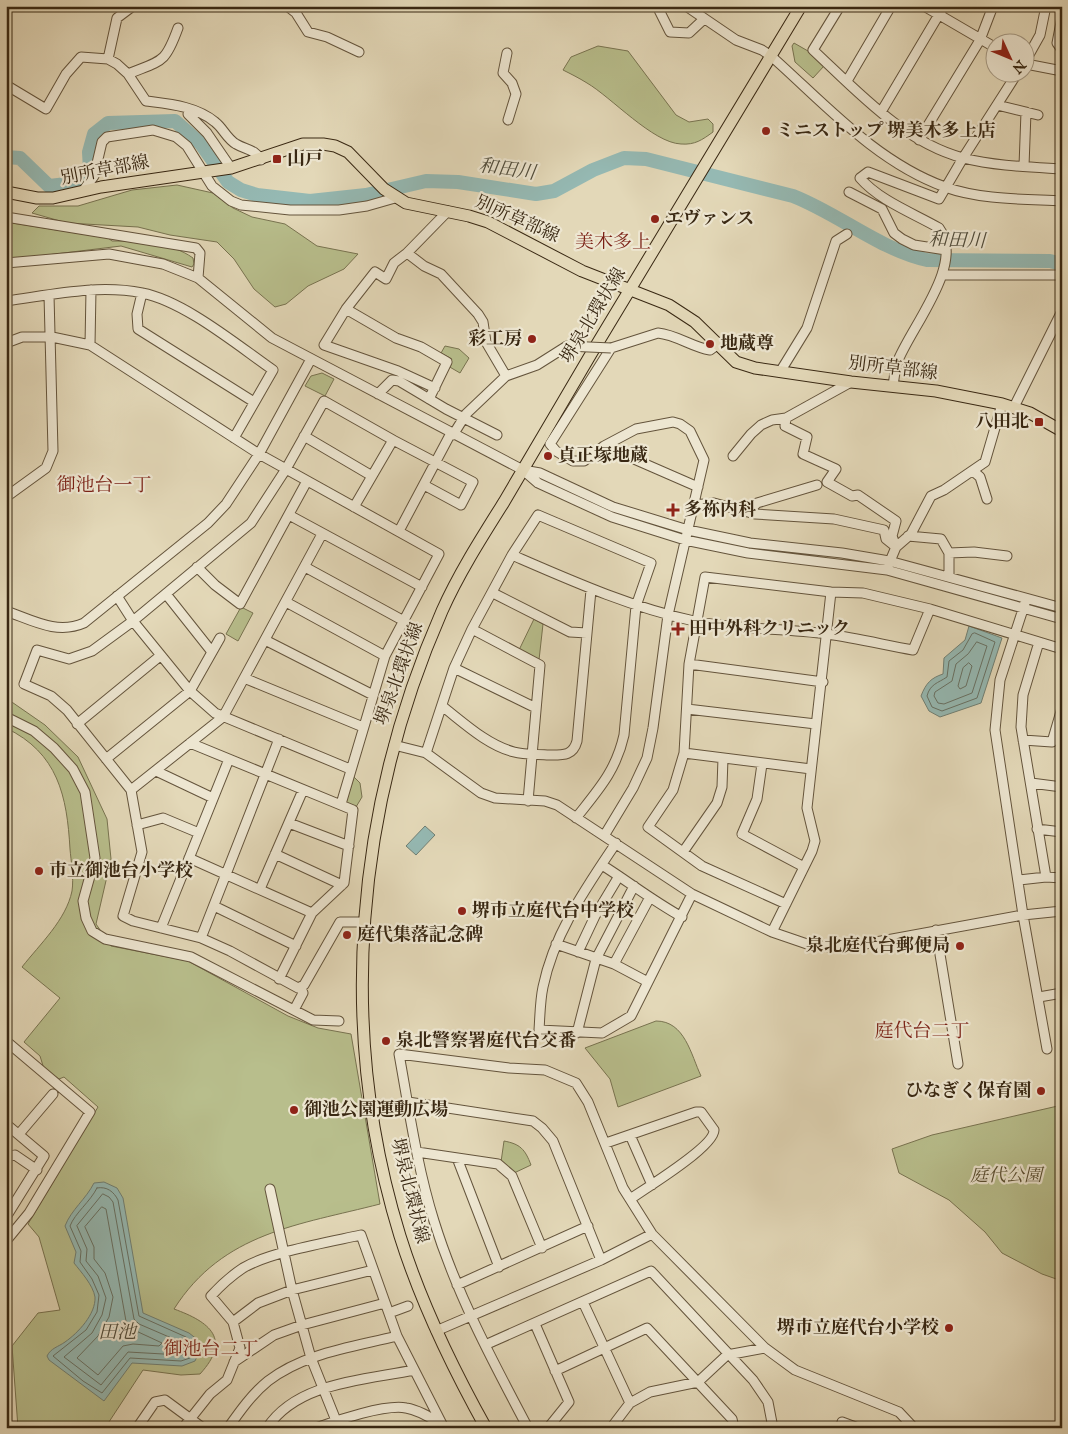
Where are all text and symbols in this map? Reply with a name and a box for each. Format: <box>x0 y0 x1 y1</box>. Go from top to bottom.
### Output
north arrow <box>986 32 1036 82</box>
text: N <box>1008 55 1030 77</box>
place label: ミニストップ 堺美木多上店 <box>776 120 995 143</box>
marker: ミニストップ 堺美木多上店 <box>760 125 772 137</box>
place label: 山戸 <box>287 148 323 171</box>
street label: 別所草部線 <box>59 151 151 191</box>
marker: 山戸 <box>271 153 283 165</box>
water label: 和田川 <box>477 154 539 186</box>
street label: 別所草部線 <box>471 191 563 249</box>
place label: エヴァンス <box>665 208 754 231</box>
marker: エヴァンス <box>649 213 661 225</box>
water label: 和田川 <box>928 228 988 254</box>
district label: 美木多上 <box>575 231 651 255</box>
street label: 堺泉北環状線 <box>556 264 632 368</box>
place label: 彩工房 <box>468 328 522 351</box>
marker: 彩工房 <box>526 333 538 345</box>
place label: 地蔵尊 <box>720 333 774 356</box>
marker: 地蔵尊 <box>704 338 716 350</box>
street label: 別所草部線 <box>847 352 939 386</box>
place label: 八田北 <box>975 411 1029 434</box>
marker: 八田北 <box>1033 416 1045 428</box>
place label: 貞正塚地蔵 <box>558 445 648 468</box>
marker: 貞正塚地蔵 <box>542 450 554 462</box>
district label: 御池台一丁 <box>56 474 152 498</box>
place label: 多祢内科 <box>684 499 756 522</box>
marker: 多祢内科 <box>666 503 680 517</box>
place label: 田中外科クリニック <box>689 618 850 641</box>
street label: 堺泉北環状線 <box>371 619 429 729</box>
marker: 田中外科クリニック <box>671 622 685 636</box>
place label: 市立御池台小学校 <box>49 860 193 883</box>
marker: 市立御池台小学校 <box>33 865 45 877</box>
place label: 堺市立庭代台中学校 <box>472 900 634 923</box>
marker: 堺市立庭代台中学校 <box>456 905 468 917</box>
place label: 庭代集落記念碑 <box>357 924 483 947</box>
marker: 庭代集落記念碑 <box>341 929 353 941</box>
place label: 泉北庭代台郵便局 <box>806 935 950 958</box>
marker: 泉北庭代台郵便局 <box>954 940 966 952</box>
district label: 庭代台二丁 <box>874 1020 970 1044</box>
place label: 泉北警察署庭代台交番 <box>396 1030 576 1053</box>
marker: 泉北警察署庭代台交番 <box>380 1035 392 1047</box>
place label: ひなぎく保育園 <box>905 1080 1031 1103</box>
marker: ひなぎく保育園 <box>1035 1085 1047 1097</box>
place label: 御池公園運動広場 <box>304 1099 448 1122</box>
marker: 御池公園運動広場 <box>288 1104 300 1116</box>
street label: 堺泉北環状線 <box>385 1136 433 1246</box>
park label: 庭代公園 <box>970 1165 1045 1188</box>
place label: 堺市立庭代台小学校 <box>777 1317 939 1340</box>
water label: 田池 <box>98 1321 138 1345</box>
marker: 堺市立庭代台小学校 <box>943 1322 955 1334</box>
district label: 御池台二丁 <box>163 1338 259 1362</box>

